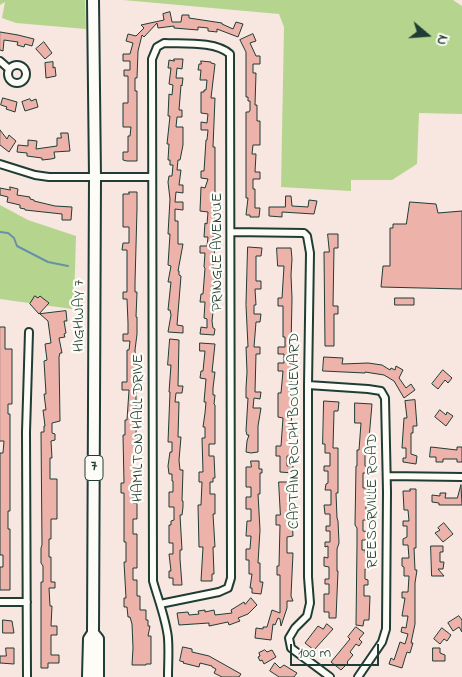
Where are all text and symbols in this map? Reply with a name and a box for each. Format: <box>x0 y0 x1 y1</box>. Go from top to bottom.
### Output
north arrow <box>402 10 452 60</box>
text: N <box>430 32 453 48</box>
street label: PRINGLE AVENUE <box>208 192 228 312</box>
street label: HIGHWAY 7 <box>70 280 90 352</box>
street label: CAPTAIN ROLPH BOULEVARD <box>285 333 305 529</box>
street label: HAMILTON HALL DRIVE <box>129 354 149 502</box>
street label: REESORVILLE ROAD <box>363 434 383 568</box>
road number: 7 <box>85 456 103 480</box>
scale bar <box>292 634 381 666</box>
text: 100 m <box>298 642 331 664</box>

